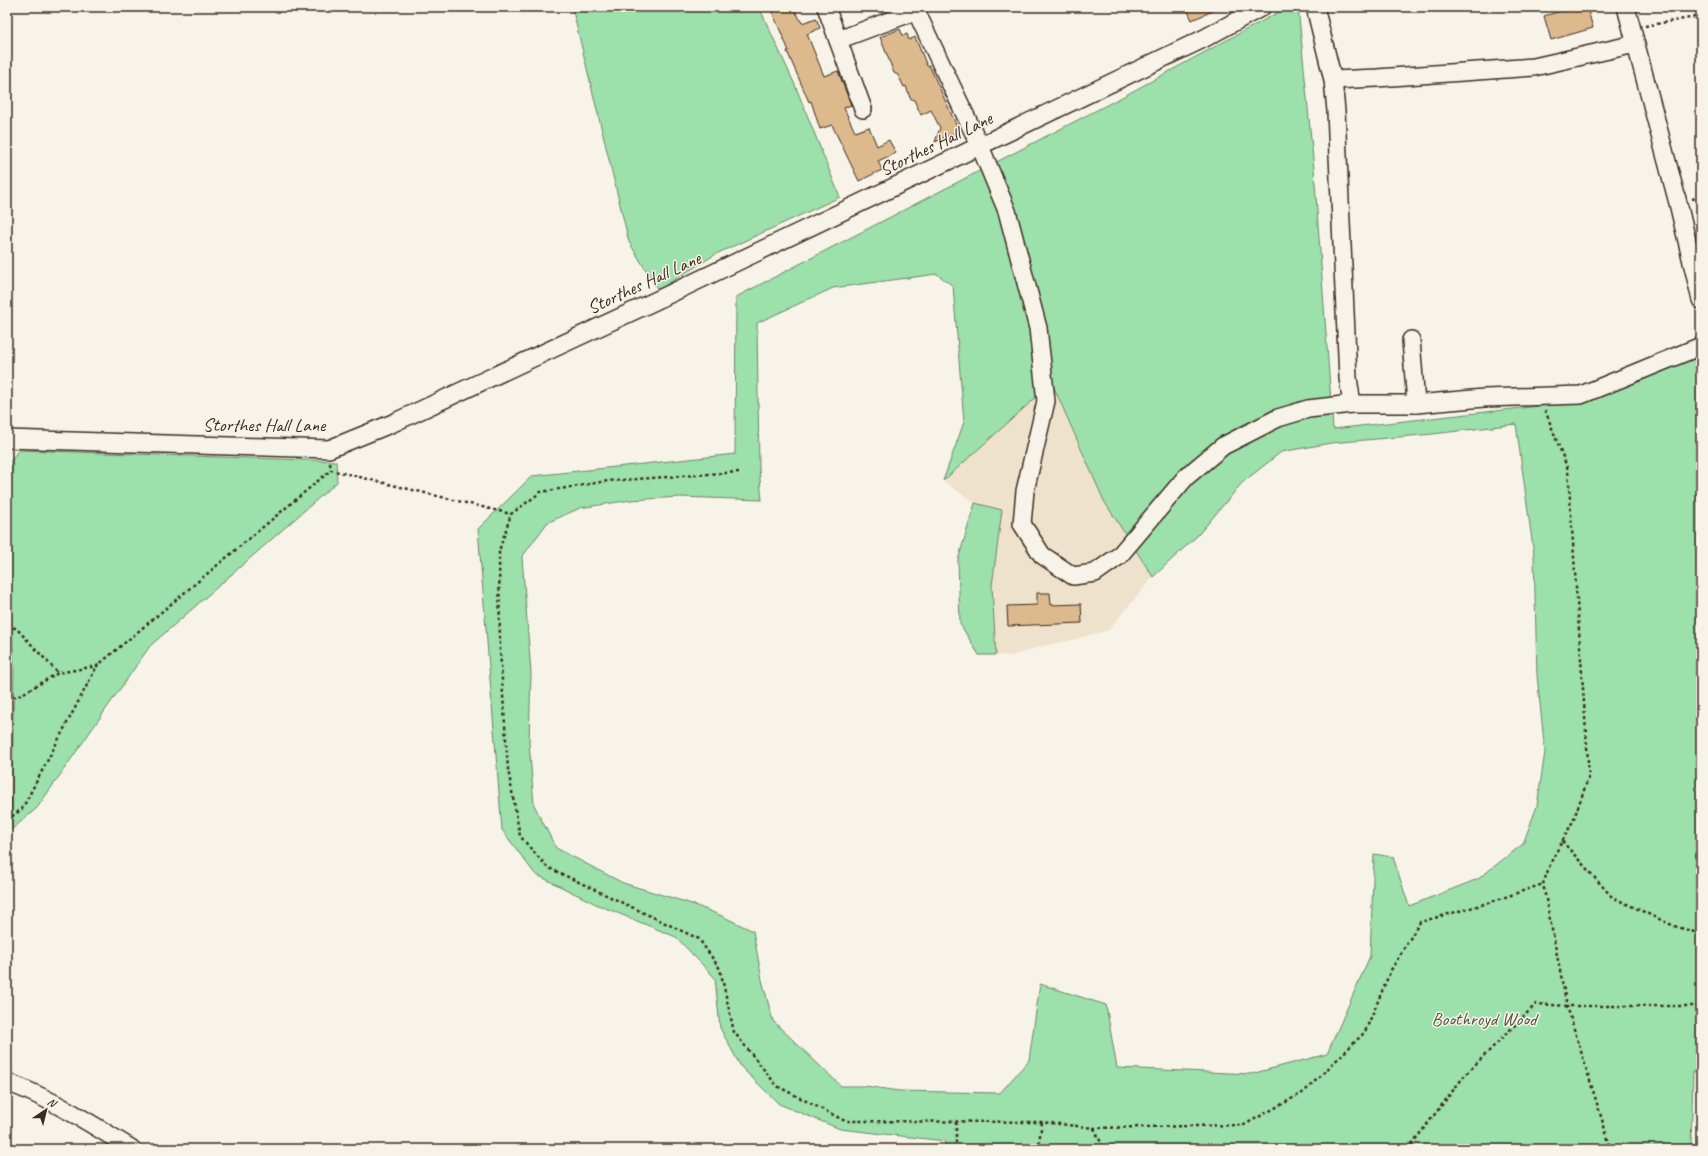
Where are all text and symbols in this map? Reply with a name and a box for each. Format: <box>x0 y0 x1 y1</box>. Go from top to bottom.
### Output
street label: Storthes Hall Lane <box>876 106 998 182</box>
street label: Storthes Hall Lane <box>583 245 706 320</box>
street label: Storthes Hall Lane <box>203 413 327 437</box>
park label: Boothroyd Wood <box>1432 1007 1539 1031</box>
north arrow <box>26 1090 66 1130</box>
text: N <box>45 1094 60 1111</box>

